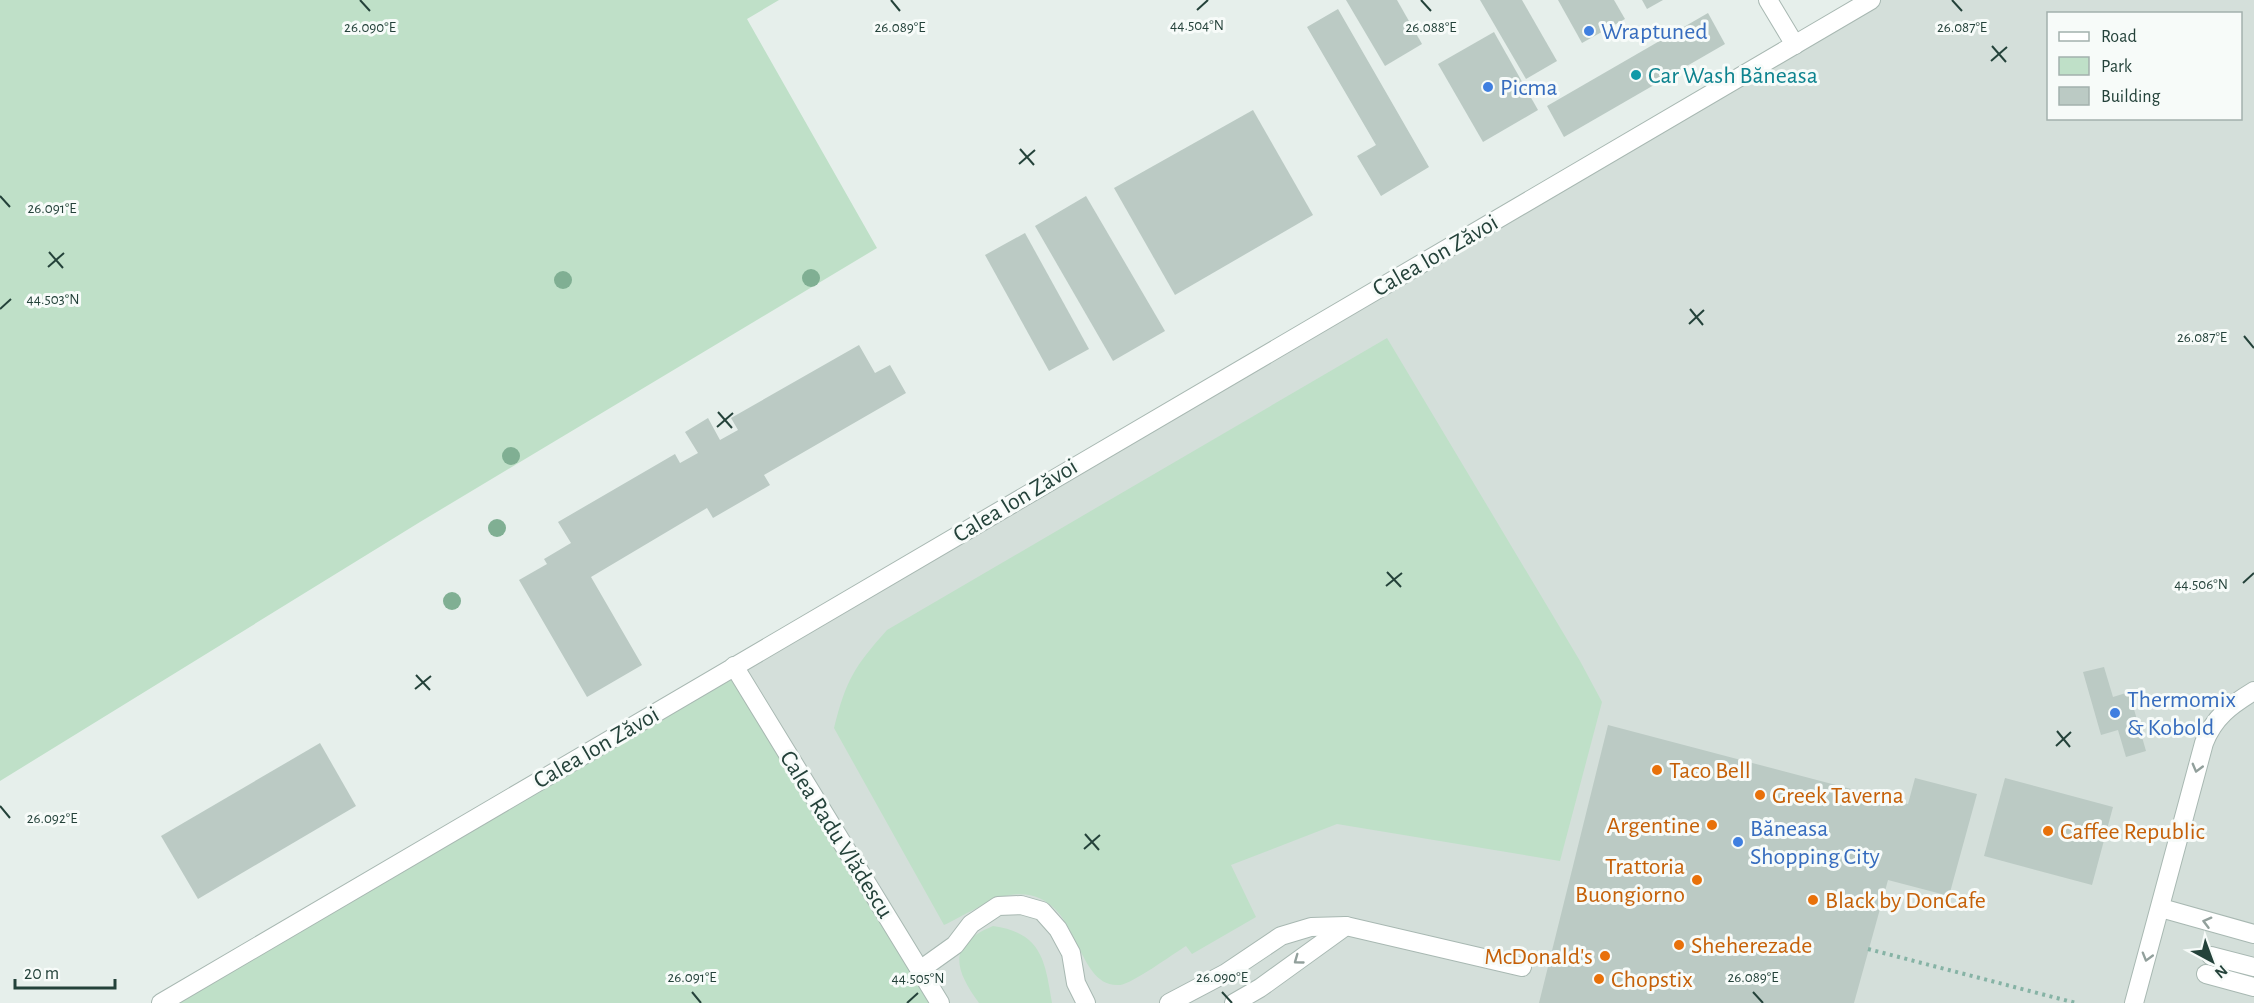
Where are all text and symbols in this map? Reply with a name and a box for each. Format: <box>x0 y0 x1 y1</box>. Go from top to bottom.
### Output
legend <box>2047 12 2242 120</box>
text: 44.504°N <box>1170 18 1224 33</box>
text: 26.090°E <box>344 20 396 35</box>
text: 26.089°E <box>874 20 926 35</box>
text: 26.088°E <box>1405 20 1457 35</box>
place label: Wraptuned <box>1601 20 1708 44</box>
text: 26.087°E <box>1937 20 1987 35</box>
marker: Wraptuned <box>1582 24 1596 38</box>
text: Road <box>2101 28 2137 46</box>
text: Park <box>2101 58 2133 76</box>
place label: Car Wash Băneasa <box>1648 64 1818 88</box>
marker: Car Wash Băneasa <box>1629 68 1643 82</box>
place label: Picma <box>1500 76 1558 100</box>
marker: Picma <box>1481 80 1495 94</box>
text: Building <box>2101 88 2161 106</box>
text: 26.091°E <box>27 201 77 216</box>
street label: Calea Ion Zăvoi <box>1369 210 1502 301</box>
text: 44.503°N <box>27 292 79 307</box>
text: 26.087°E <box>2177 330 2227 345</box>
street label: Calea Ion Zăvoi <box>949 454 1082 547</box>
text: 44.506°N <box>2174 577 2228 592</box>
place label: Thermomix & Kobold <box>2127 688 2237 740</box>
street label: Calea Ion Zăvoi <box>530 702 663 793</box>
marker: Thermomix & Kobold <box>2108 706 2122 720</box>
street label: Calea Radu Vlădescu <box>775 747 897 922</box>
place label: Taco Bell <box>1669 759 1751 783</box>
one-way arrow <box>2192 762 2204 773</box>
marker: Taco Bell <box>1650 763 1664 777</box>
place label: Greek Taverna <box>1772 784 1904 808</box>
marker: Greek Taverna <box>1753 788 1767 802</box>
text: 26.092°E <box>27 811 77 826</box>
place label: Argentine <box>1607 814 1700 838</box>
place label: Băneasa Shopping City <box>1750 817 1880 869</box>
marker: Argentine <box>1705 818 1719 832</box>
place label: Caffee Republic <box>2060 820 2205 844</box>
marker: Caffee Republic <box>2041 824 2055 838</box>
marker: Băneasa Shopping City <box>1731 835 1745 849</box>
place label: Trattoria Buongiorno <box>1575 855 1685 907</box>
marker: Trattoria Buongiorno <box>1690 873 1704 887</box>
place label: Black by DonCafe <box>1825 889 1986 913</box>
marker: Black by DonCafe <box>1806 893 1820 907</box>
one-way arrow <box>2202 916 2212 929</box>
north arrow <box>2182 931 2242 991</box>
place label: Sheherezade <box>1691 934 1812 958</box>
marker: Sheherezade <box>1672 938 1686 952</box>
place label: McDonald's <box>1484 945 1593 969</box>
marker: McDonald's <box>1598 949 1612 963</box>
one-way arrow <box>2142 951 2154 961</box>
scale bar <box>15 952 116 990</box>
one-way arrow <box>1294 953 1305 964</box>
text: N <box>2212 962 2231 981</box>
text: 20 m <box>24 965 59 983</box>
place label: Chopstix <box>1611 968 1693 992</box>
text: 26.091°E <box>667 970 717 985</box>
text: 26.090°E <box>1196 970 1248 985</box>
text: 26.089°E <box>1727 970 1779 985</box>
text: 44.505°N <box>892 971 944 986</box>
marker: Chopstix <box>1592 972 1606 986</box>

